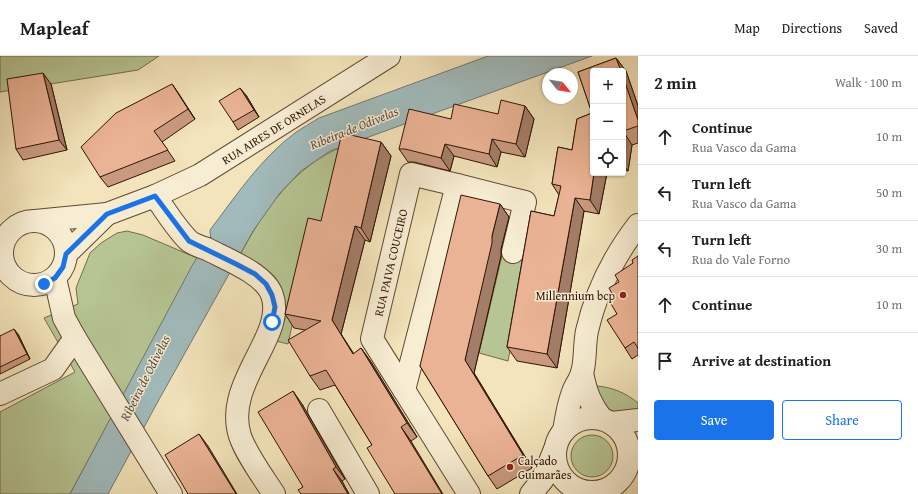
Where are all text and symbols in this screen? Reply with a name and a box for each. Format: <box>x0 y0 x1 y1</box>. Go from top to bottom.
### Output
text: Mapleaf <box>20 14 89 42</box>
text: Map <box>734 18 760 38</box>
text: Directions <box>782 18 842 38</box>
text: Saved <box>864 18 898 38</box>
north arrow <box>542 68 578 104</box>
map controls <box>590 68 626 176</box>
button: + <box>590 68 626 104</box>
text: 2 min <box>654 70 696 95</box>
text: Walk · 100 m <box>835 73 902 92</box>
street label: RUA AIRES DE ORNELAS <box>218 90 329 168</box>
water label: Ribeira de Odivelas <box>306 101 401 155</box>
button: − <box>590 104 626 140</box>
text: Continue <box>692 117 753 138</box>
icon: ahead <box>654 126 676 148</box>
text: 10 m <box>876 127 902 146</box>
text: Rua Vasco da Gama <box>692 138 796 157</box>
button: locate <box>590 140 626 176</box>
text: Turn left <box>692 173 751 194</box>
icon: left <box>654 182 676 204</box>
text: 50 m <box>876 183 902 202</box>
text: Rua Vasco da Gama <box>692 194 796 213</box>
street label: RUA PAIVA COUCEIRO <box>369 207 411 318</box>
text: Turn left <box>692 229 751 250</box>
icon: left <box>654 238 676 260</box>
text: 30 m <box>876 239 902 258</box>
text: Rua do Vale Forno <box>692 250 790 269</box>
route end <box>35 275 53 293</box>
place label: Millennium bcp <box>536 287 616 304</box>
marker: Millennium bcp <box>618 290 628 300</box>
icon: ahead <box>654 294 676 316</box>
text: Continue <box>692 294 753 315</box>
text: 10 m <box>876 295 902 314</box>
route start <box>263 313 281 331</box>
water label: Ribeira de Odivelas <box>115 332 175 425</box>
icon: arrive <box>654 350 676 372</box>
text: Arrive at destination <box>692 350 831 371</box>
button: Save <box>654 400 774 440</box>
button: Share <box>782 400 902 440</box>
place label: Calçado Guimarães <box>518 452 572 483</box>
marker: Calçado Guimarães <box>505 462 515 472</box>

